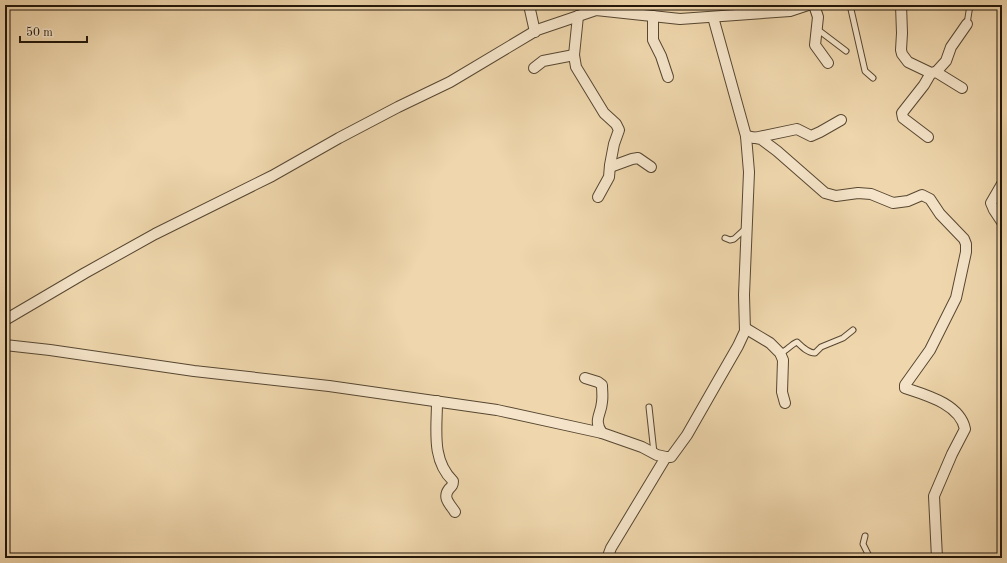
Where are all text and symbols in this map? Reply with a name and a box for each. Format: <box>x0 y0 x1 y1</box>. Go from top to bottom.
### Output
scale bar <box>20 18 87 44</box>
text: 50 m <box>26 26 53 39</box>

